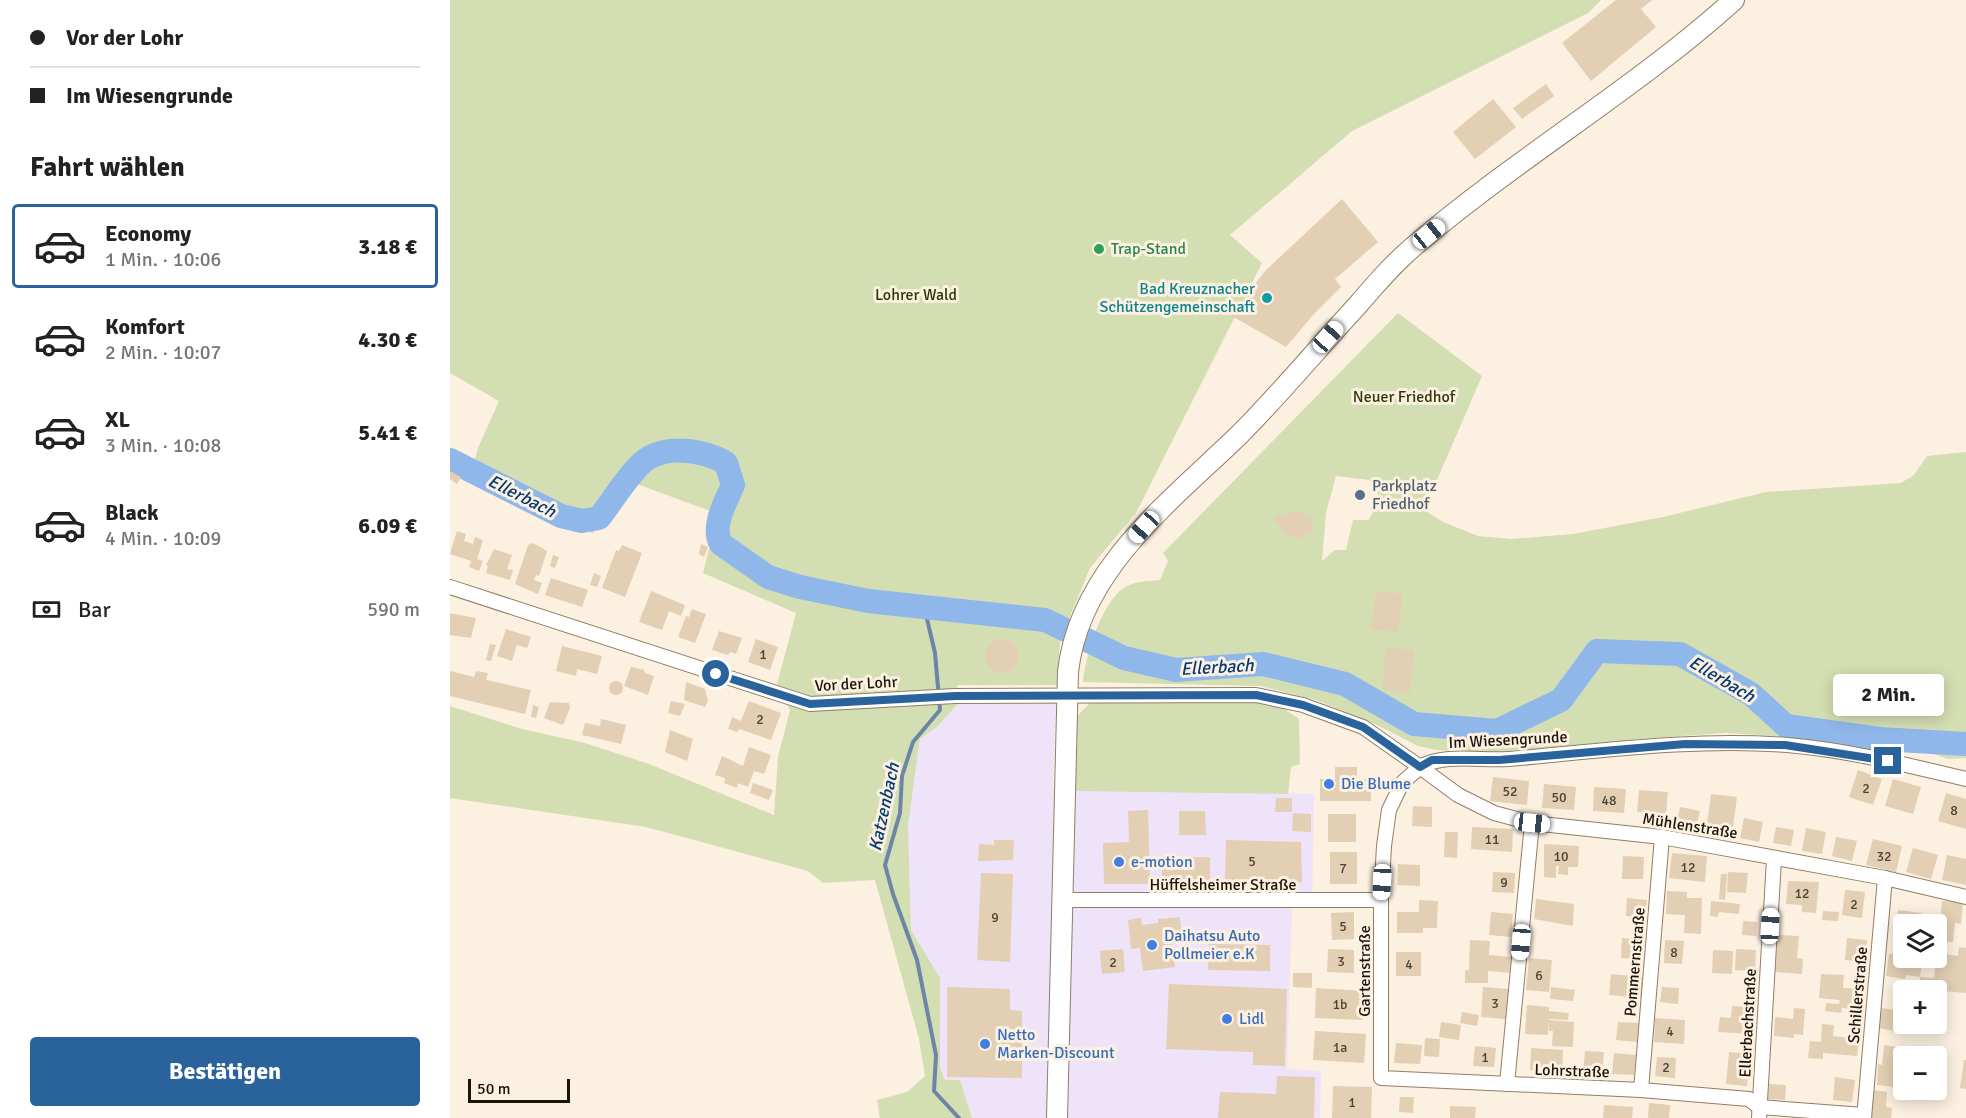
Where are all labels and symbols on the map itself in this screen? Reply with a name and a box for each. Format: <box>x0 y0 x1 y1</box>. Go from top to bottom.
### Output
car <box>1409 216 1449 252</box>
place label: Trap-Stand <box>1111 239 1186 259</box>
marker: Trap-Stand <box>1092 242 1106 256</box>
place label: Bad Kreuznacher Schützengemeinschaft <box>1100 279 1256 317</box>
park label: Lohrer Wald <box>875 285 957 305</box>
marker: Bad Kreuznacher Schützengemeinschaft <box>1260 291 1274 305</box>
car <box>1309 318 1347 356</box>
park label: Neuer Friedhof <box>1353 387 1456 407</box>
water label: Ellerbach <box>485 470 561 523</box>
place label: Parkplatz Friedhof <box>1372 476 1437 514</box>
marker: Parkplatz Friedhof <box>1353 488 1367 502</box>
car <box>1125 508 1163 546</box>
house number: 1 <box>759 646 767 663</box>
water label: Ellerbach <box>1685 651 1760 708</box>
water label: Ellerbach <box>1180 654 1255 680</box>
route start <box>702 660 729 687</box>
street label: Vor der Lohr <box>814 672 898 696</box>
callout: 2 Min. <box>1832 674 1944 716</box>
house number: 2 <box>756 711 764 728</box>
street label: Im Wiesengrunde <box>1448 727 1568 753</box>
route end <box>1874 747 1901 774</box>
water label: Katzenbach <box>864 760 904 853</box>
place label: Die Blume <box>1341 774 1411 794</box>
marker: Die Blume <box>1322 777 1336 791</box>
house number: 2 <box>1862 780 1870 797</box>
house number: 52 <box>1502 783 1518 800</box>
house number: 50 <box>1551 789 1567 806</box>
house number: 48 <box>1601 792 1617 809</box>
house number: 8 <box>1950 802 1958 819</box>
street label: Mühlenstraße <box>1641 809 1739 843</box>
car <box>1513 812 1551 834</box>
house number: 11 <box>1484 831 1500 848</box>
house number: 10 <box>1553 848 1569 865</box>
house number: 32 <box>1876 848 1892 865</box>
place label: e-motion <box>1131 852 1193 872</box>
house number: 5 <box>1248 853 1256 870</box>
marker: e-motion <box>1112 855 1126 869</box>
house number: 12 <box>1680 859 1696 876</box>
house number: 7 <box>1339 860 1347 877</box>
car <box>1372 864 1392 900</box>
house number: 9 <box>1500 874 1508 891</box>
street label: Hüffelsheimer Straße <box>1150 875 1296 895</box>
house number: 12 <box>1794 885 1810 902</box>
house number: 2 <box>1850 896 1858 913</box>
street label: Pommernstraße <box>1620 907 1650 1017</box>
car <box>1760 908 1780 944</box>
house number: 9 <box>991 909 999 926</box>
house number: 5 <box>1339 918 1347 935</box>
car <box>1510 923 1532 961</box>
street label: Gartenstraße <box>1355 925 1375 1017</box>
place label: Daihatsu Auto Pollmeier e.K <box>1164 926 1260 964</box>
marker: Daihatsu Auto Pollmeier e.K <box>1145 938 1159 952</box>
house number: 8 <box>1670 944 1678 961</box>
street label: Schillerstraße <box>1844 946 1872 1044</box>
house number: 3 <box>1337 953 1345 970</box>
house number: 2 <box>1109 954 1117 971</box>
house number: 4 <box>1405 956 1413 973</box>
house number: 6 <box>1535 967 1543 984</box>
street label: Ellerbachstraße <box>1735 968 1761 1078</box>
house number: 3 <box>1491 995 1499 1012</box>
house number: 1b <box>1333 996 1347 1013</box>
place label: Lidl <box>1239 1009 1265 1029</box>
marker: Lidl <box>1220 1012 1234 1026</box>
house number: 4 <box>1666 1023 1674 1040</box>
place label: Netto Marken-Discount <box>997 1025 1115 1063</box>
marker: Netto Marken-Discount <box>978 1037 992 1051</box>
house number: 1a <box>1333 1039 1347 1056</box>
house number: 1 <box>1481 1049 1489 1066</box>
house number: 2 <box>1662 1059 1670 1076</box>
street label: Lohrstraße <box>1534 1060 1610 1082</box>
scale bar <box>468 1076 570 1104</box>
house number: 1 <box>1348 1094 1356 1111</box>

